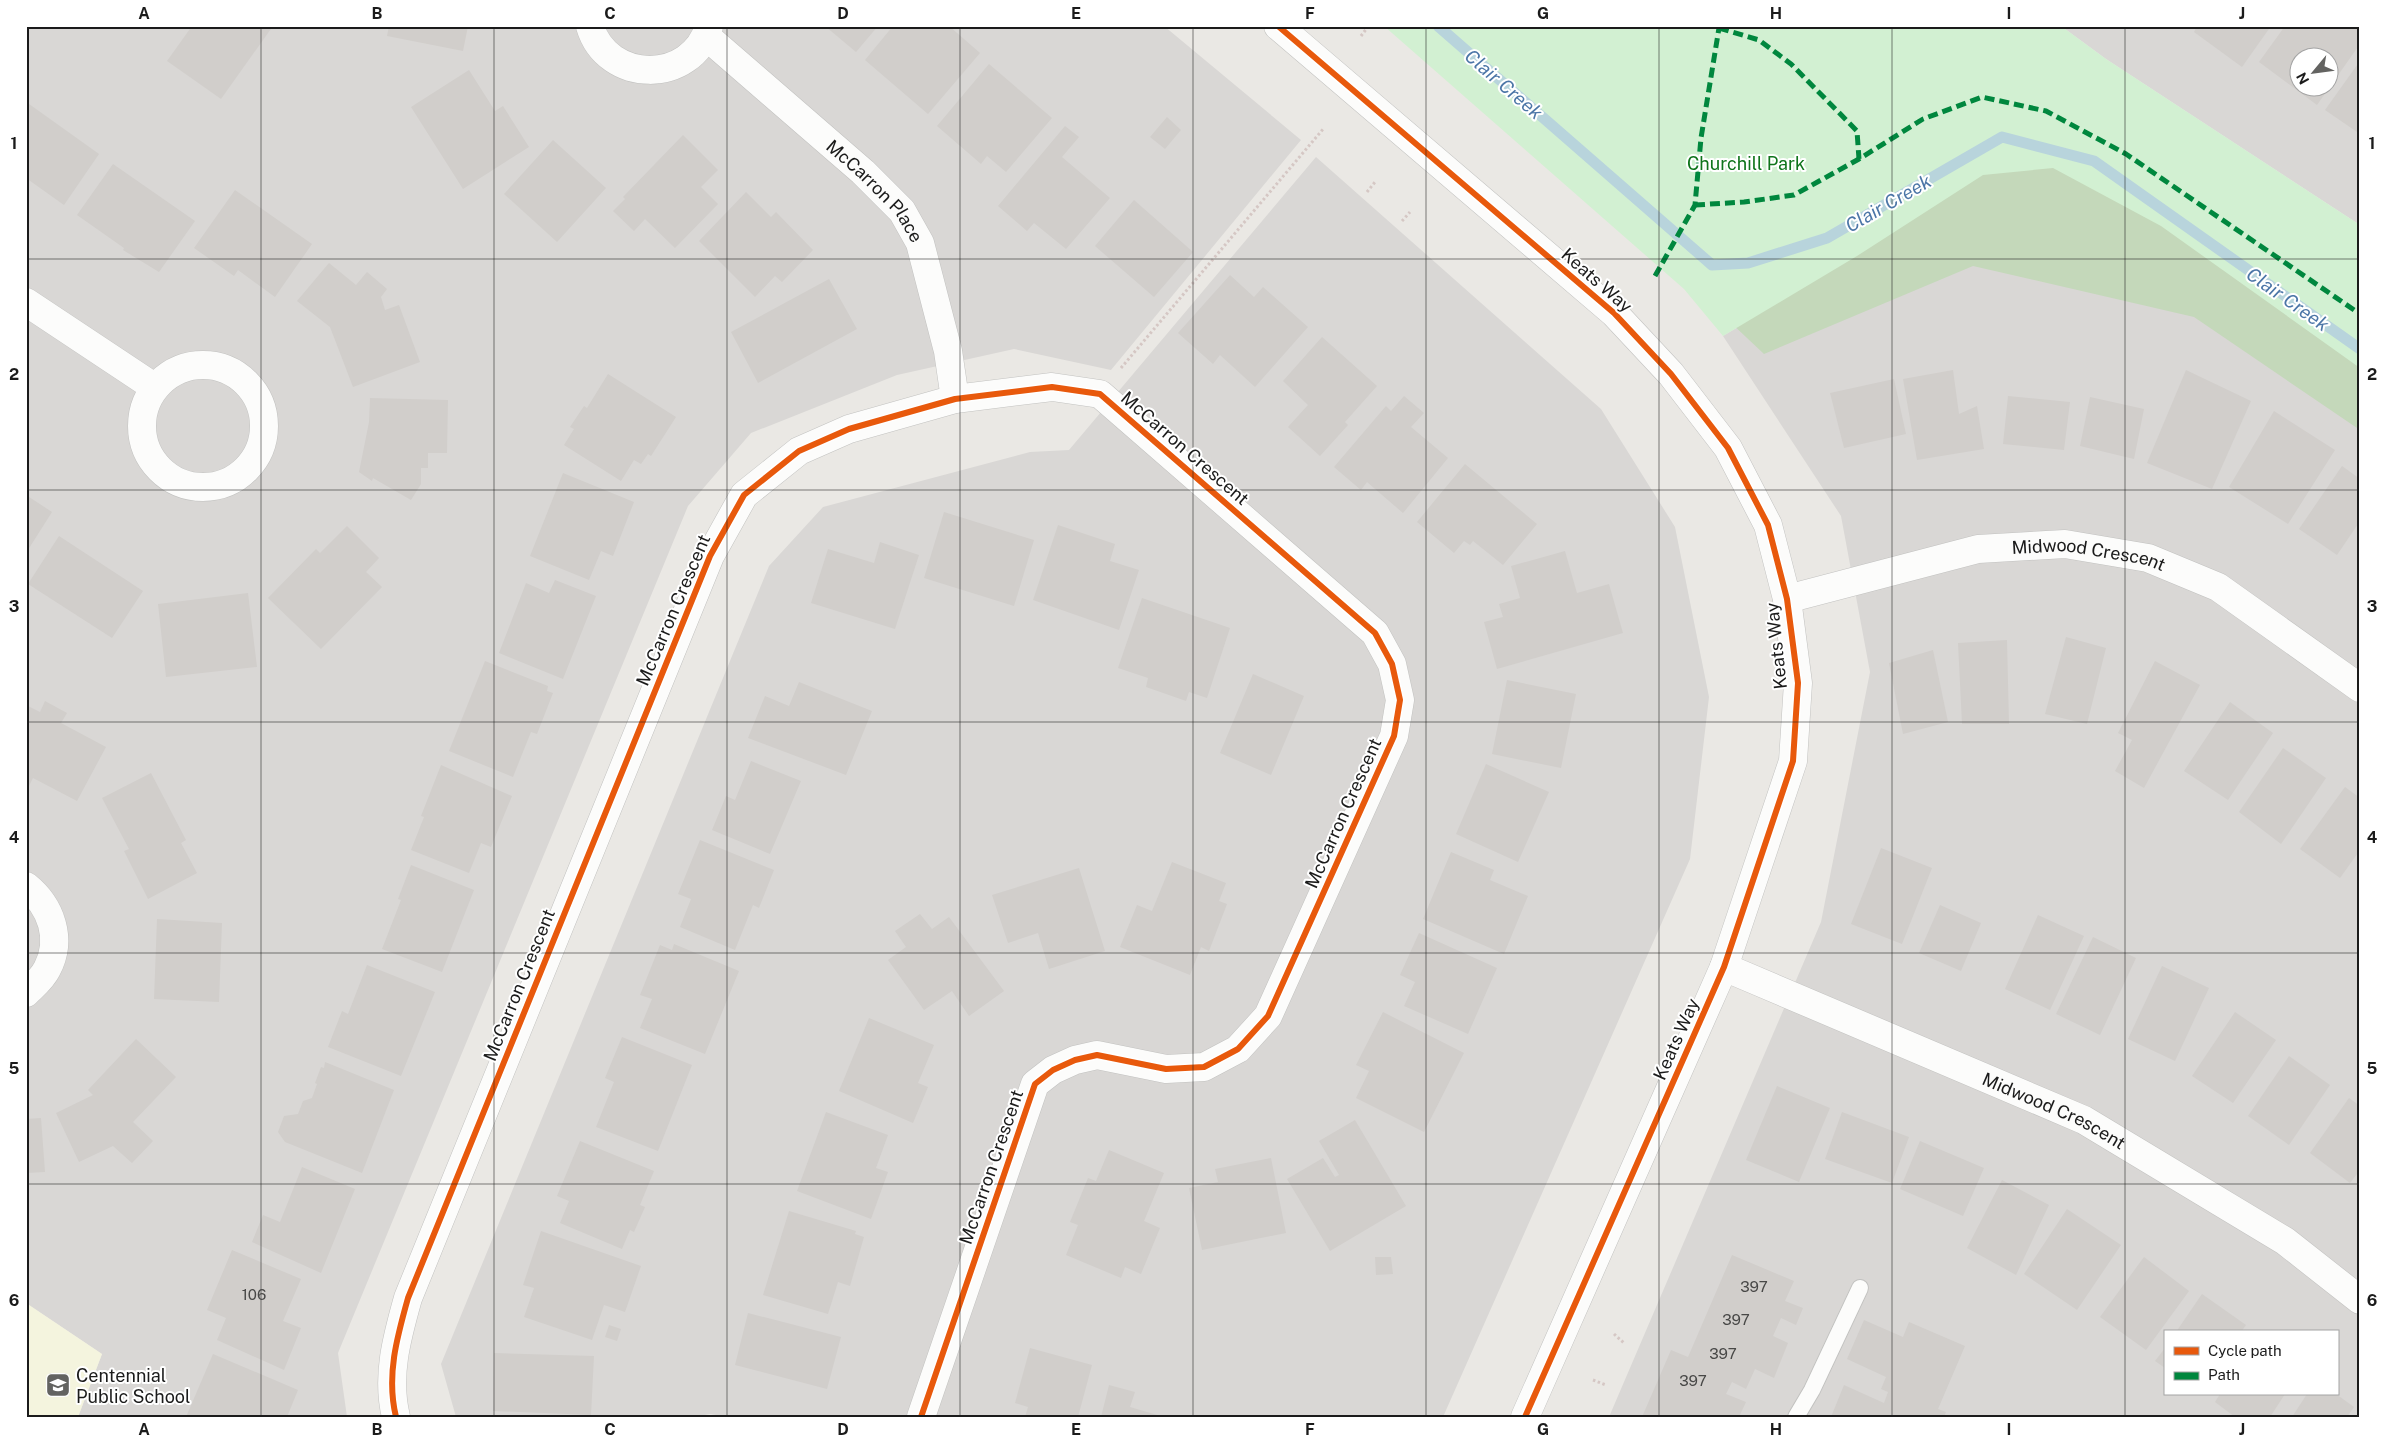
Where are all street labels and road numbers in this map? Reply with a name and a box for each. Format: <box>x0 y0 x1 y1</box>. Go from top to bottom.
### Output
street label: McCarron Place <box>823 135 928 246</box>
street label: Keats Way <box>1557 244 1637 317</box>
street label: McCarron Crescent <box>1117 387 1253 509</box>
street label: McCarron Crescent <box>632 531 714 689</box>
street label: Midwood Crescent <box>2011 533 2169 575</box>
street label: Keats Way <box>1761 601 1791 690</box>
street label: McCarron Crescent <box>1300 735 1386 891</box>
street label: McCarron Crescent <box>479 906 559 1064</box>
street label: Keats Way <box>1649 995 1703 1083</box>
street label: Midwood Crescent <box>1979 1068 2130 1153</box>
street label: McCarron Crescent <box>955 1087 1027 1247</box>

